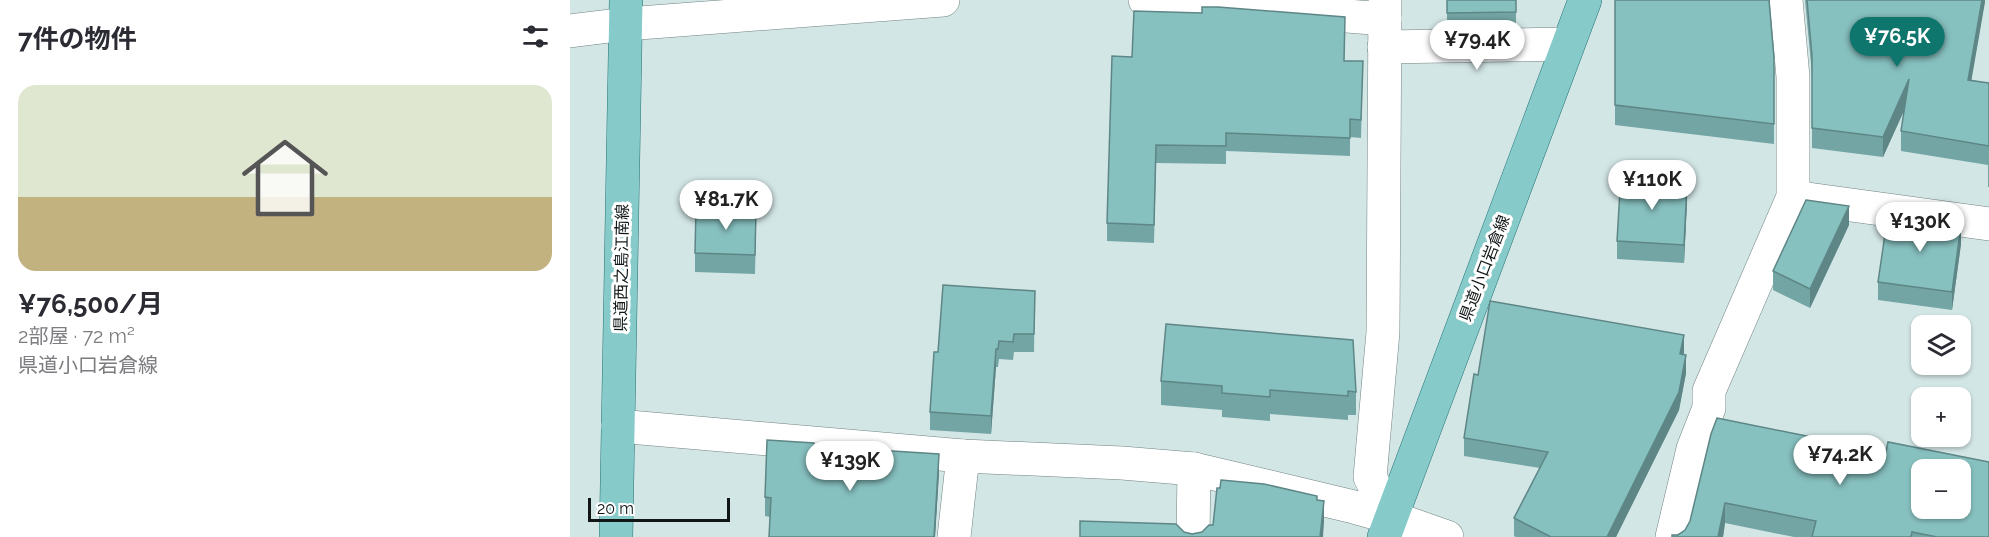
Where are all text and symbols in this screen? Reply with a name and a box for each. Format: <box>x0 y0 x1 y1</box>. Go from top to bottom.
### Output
pin: ¥76.5K <box>1848 17 1946 68</box>
icon: filters <box>519 20 552 53</box>
pin: ¥79.4K <box>1428 20 1526 71</box>
text: 7件の物件 <box>18 24 137 54</box>
text: ¥76.5K <box>1864 24 1930 48</box>
text: ¥79.4K <box>1444 27 1510 51</box>
icon: home <box>231 124 339 232</box>
pin: ¥110K <box>1610 160 1694 211</box>
text: ¥110K <box>1622 167 1682 191</box>
pin: ¥81.7K <box>677 180 775 231</box>
text: ¥81.7K <box>694 187 758 211</box>
pin: ¥130K <box>1878 202 1962 253</box>
street label: 県道西之島江南線 <box>611 204 632 332</box>
text: ¥130K <box>1890 209 1950 233</box>
street label: 県道小口岩倉線 <box>1456 212 1513 324</box>
text: ¥76,500/月 <box>18 289 163 319</box>
map controls <box>1911 315 1971 519</box>
button: layers <box>1911 315 1971 375</box>
text: 2部屋 · 72 m² <box>18 324 135 348</box>
text: 県道小口岩倉線 <box>18 353 158 377</box>
button: + <box>1911 387 1971 447</box>
pin: ¥74.2K <box>1791 435 1889 486</box>
pin: ¥139K <box>808 441 892 492</box>
text: ¥74.2K <box>1807 442 1873 466</box>
text: ¥139K <box>820 448 880 472</box>
button: − <box>1911 459 1971 519</box>
scale bar <box>588 495 730 522</box>
text: 20 m <box>597 499 634 518</box>

